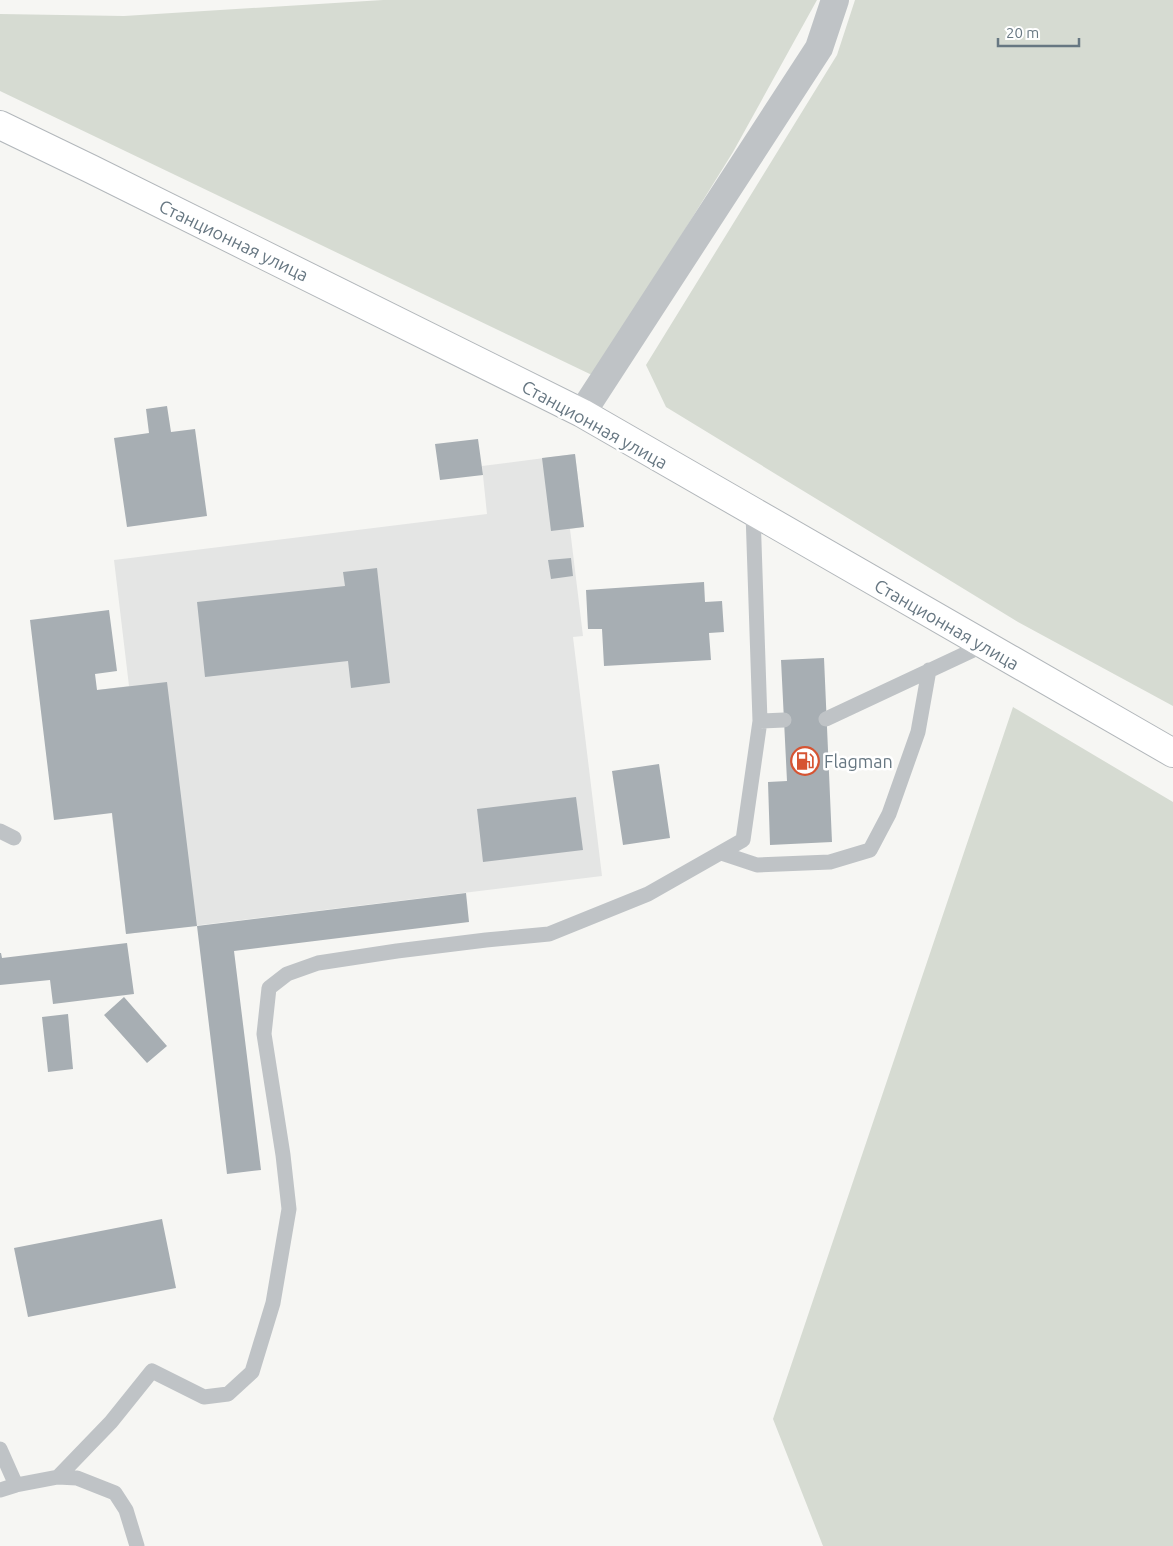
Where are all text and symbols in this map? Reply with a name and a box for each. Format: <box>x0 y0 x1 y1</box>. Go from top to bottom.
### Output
scale bar <box>998 15 1079 47</box>
text: 20 m <box>1006 24 1039 41</box>
street label: Станционная улица <box>156 195 312 285</box>
street label: Станционная улица <box>519 376 671 472</box>
street label: Станционная улица <box>871 574 1023 674</box>
fuel station icon: Flagman <box>790 746 820 776</box>
place label: Flagman <box>824 751 893 771</box>

